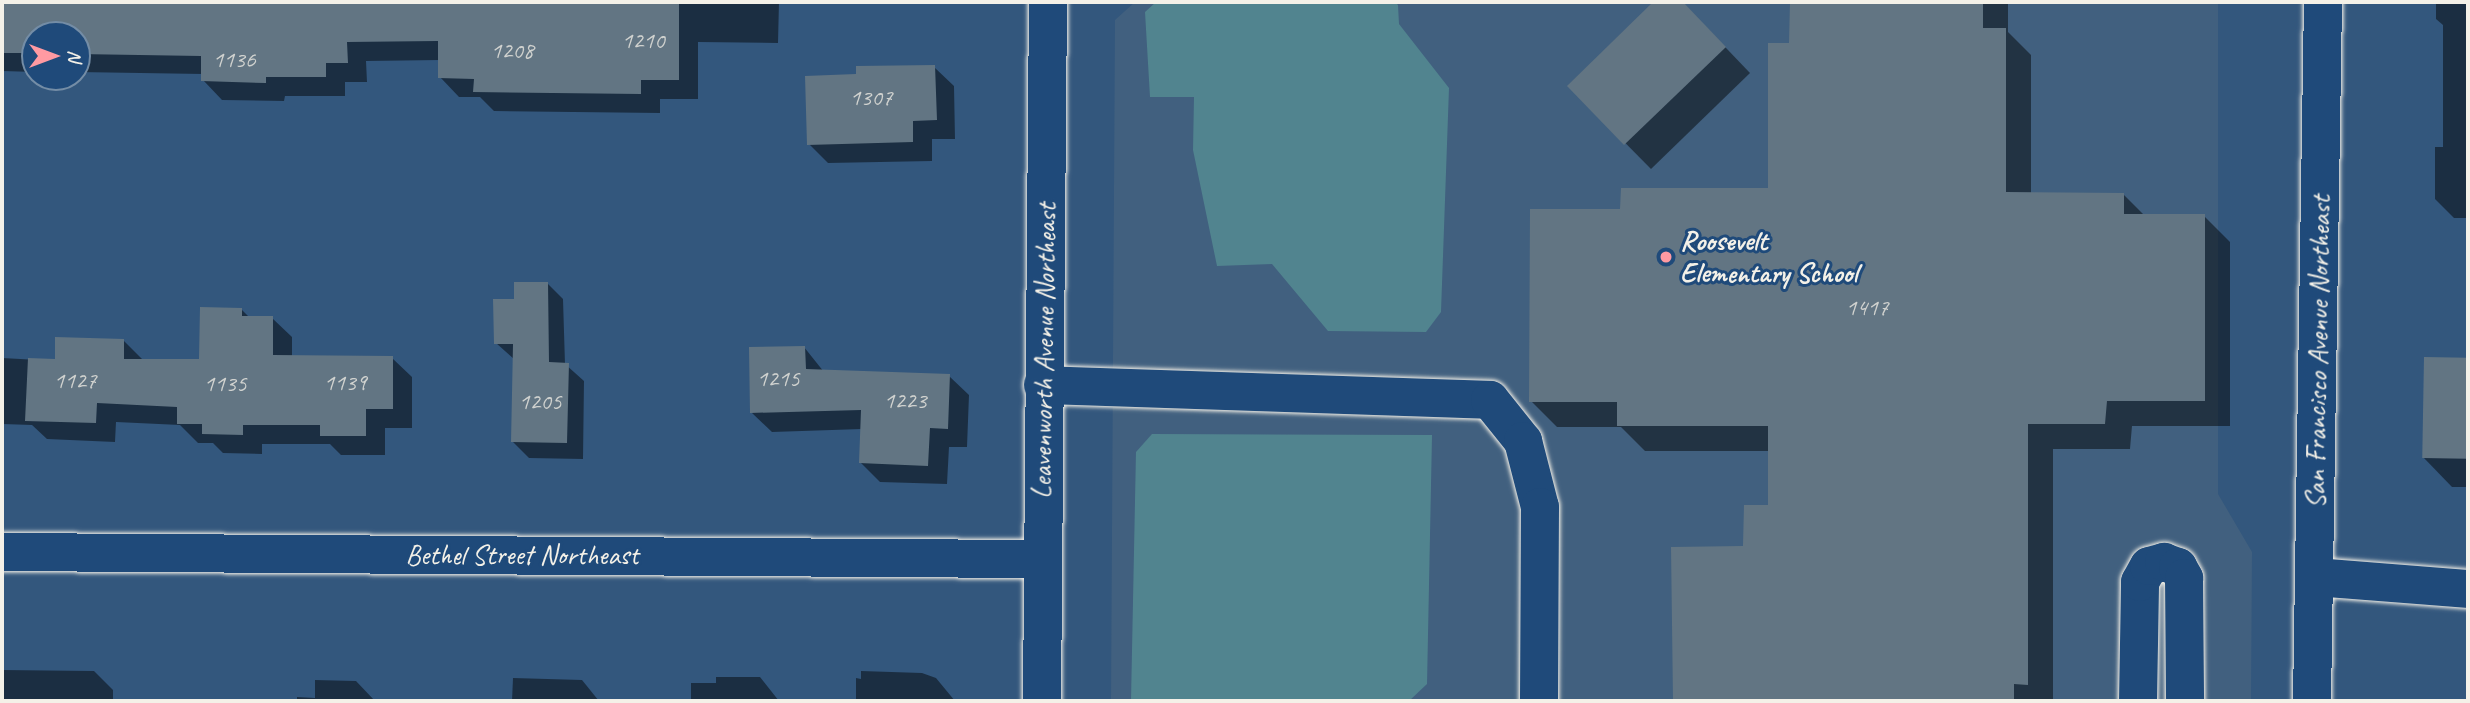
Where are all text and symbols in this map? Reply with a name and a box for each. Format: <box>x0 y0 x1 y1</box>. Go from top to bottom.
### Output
north arrow <box>21 21 91 91</box>
house number: 1210 <box>621 27 665 55</box>
house number: 1208 <box>490 37 534 65</box>
house number: 1136 <box>212 46 256 74</box>
text: N <box>63 50 87 62</box>
house number: 1307 <box>849 84 893 112</box>
street label: San Francisco Avenue Northeast <box>2298 195 2338 509</box>
street label: Leavenworth Avenue Northeast <box>1025 203 1063 499</box>
place label: Roosevelt Elementary School <box>1680 224 1858 290</box>
marker: Roosevelt Elementary School <box>1658 249 1674 265</box>
house number: 1417 <box>1845 294 1889 322</box>
house number: 1215 <box>756 365 800 393</box>
house number: 1127 <box>53 367 97 395</box>
house number: 1139 <box>323 369 367 397</box>
house number: 1135 <box>203 370 247 398</box>
house number: 1223 <box>883 387 927 415</box>
house number: 1205 <box>518 388 562 416</box>
street label: Bethel Street Northeast <box>406 538 638 572</box>

